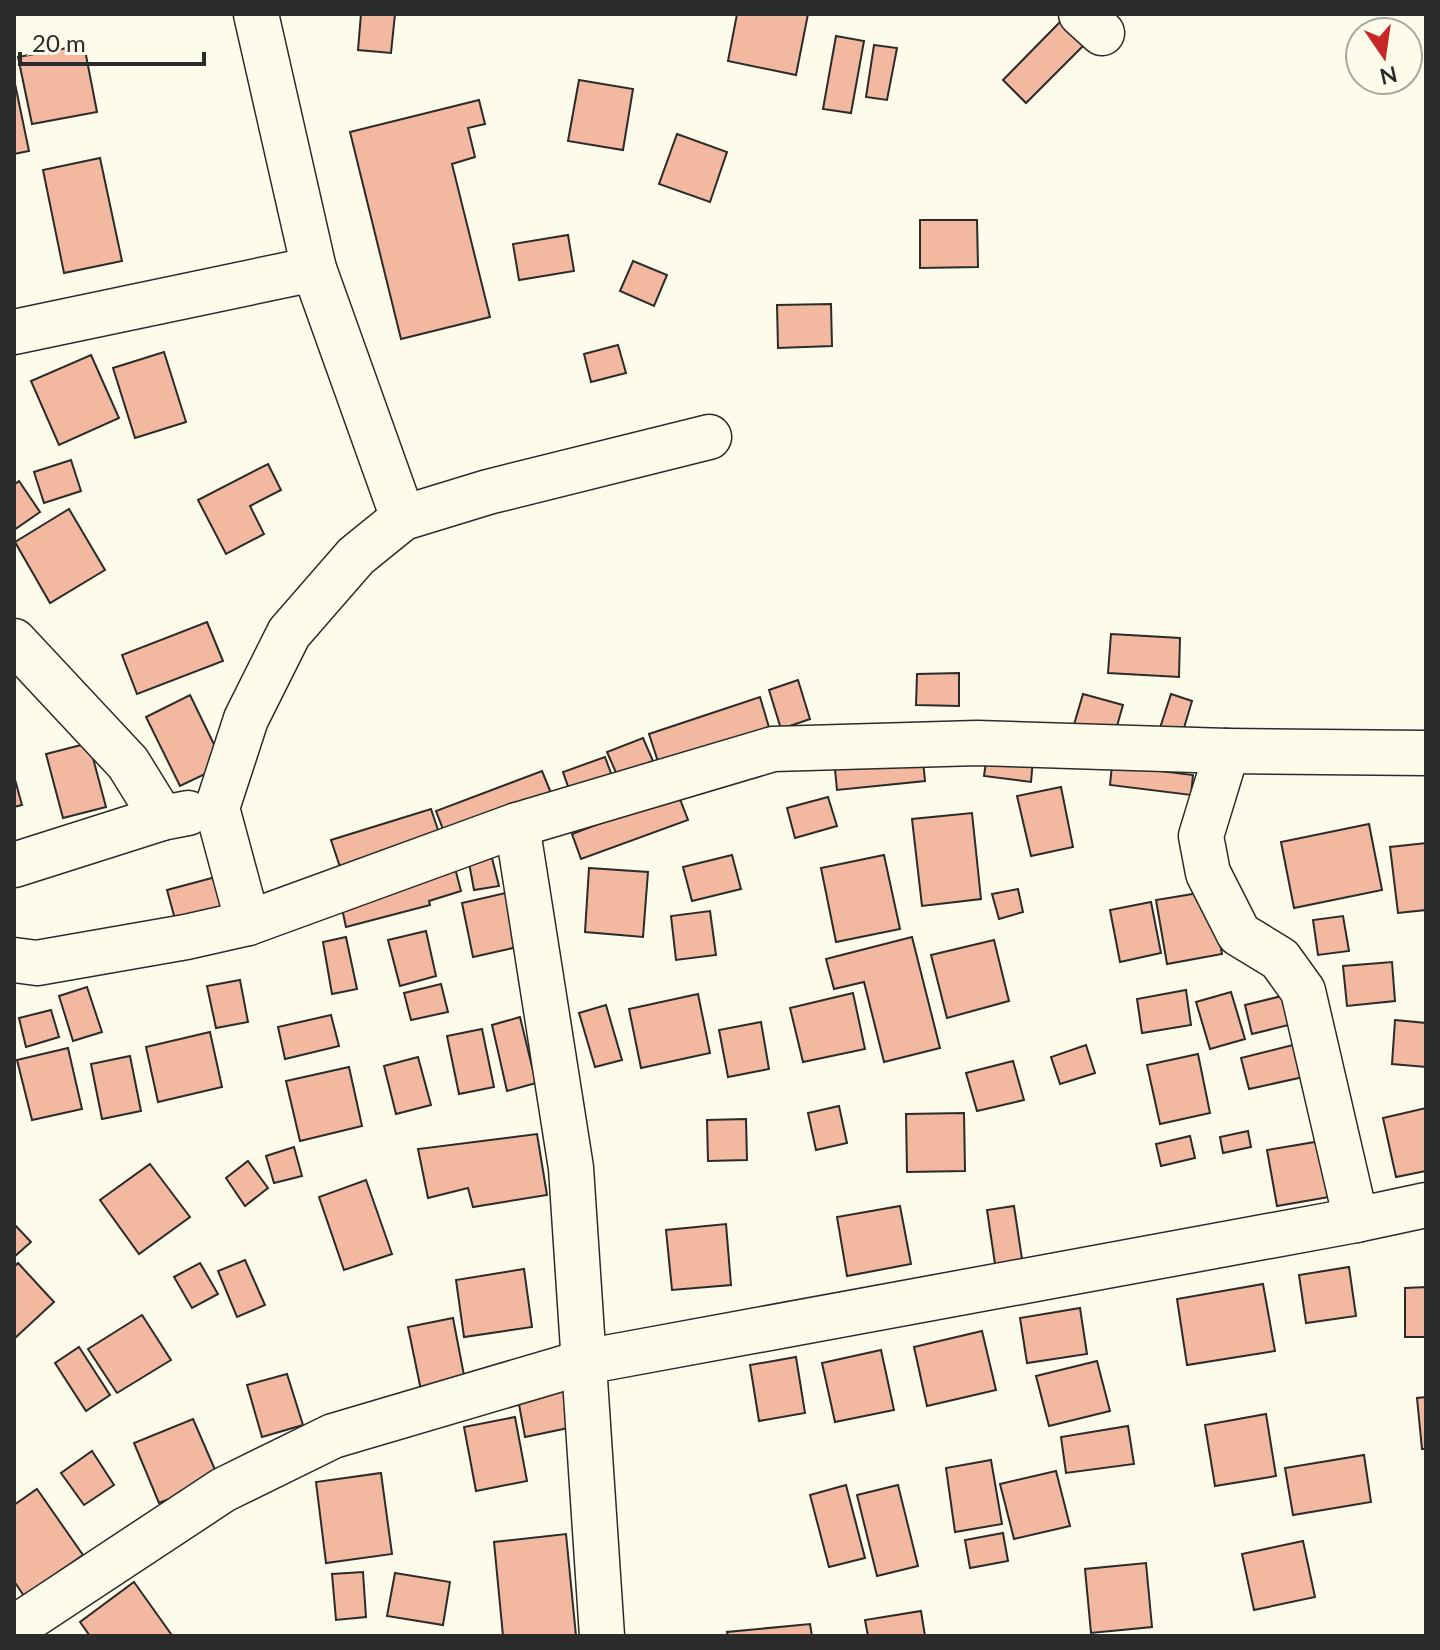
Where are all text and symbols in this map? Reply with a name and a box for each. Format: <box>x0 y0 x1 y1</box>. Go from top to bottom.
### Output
scale bar <box>20 16 204 66</box>
north arrow <box>1344 16 1424 96</box>
text: 20 m <box>32 28 86 57</box>
text: N <box>1377 61 1400 91</box>

